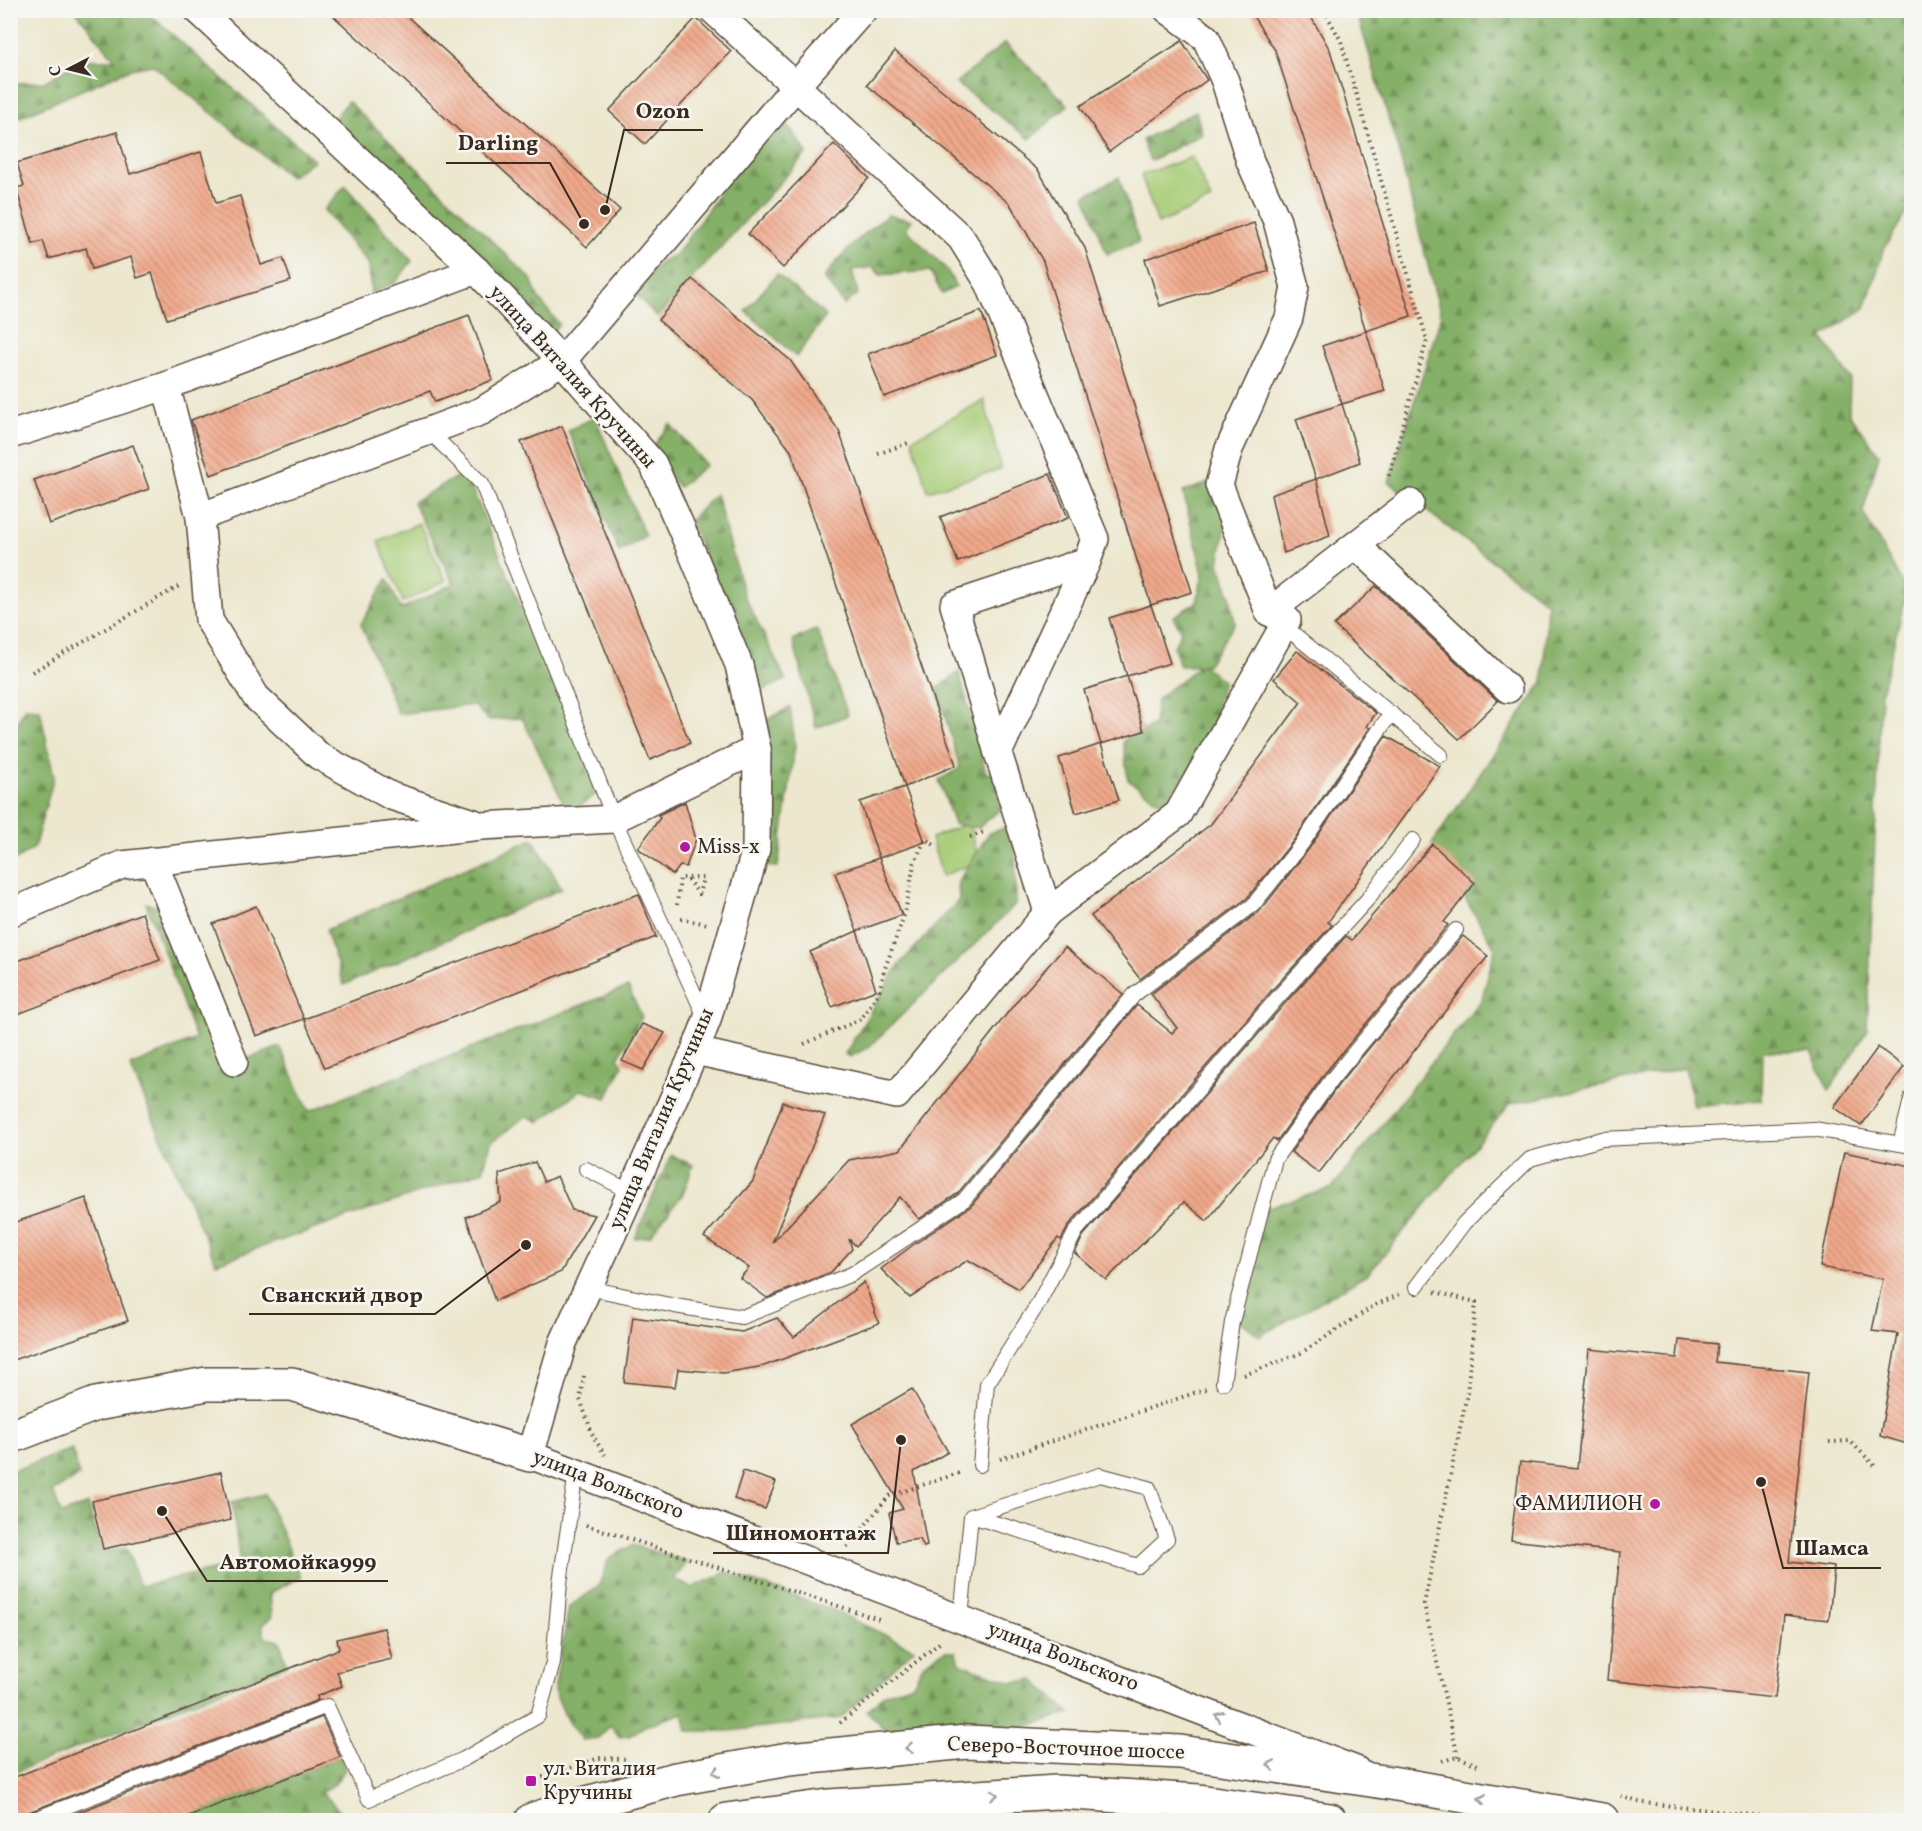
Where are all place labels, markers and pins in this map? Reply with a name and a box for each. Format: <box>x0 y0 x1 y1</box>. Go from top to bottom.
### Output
callout: Ozon <box>624 90 703 130</box>
callout: Darling <box>446 123 550 163</box>
place label: Miss-x <box>697 833 760 862</box>
marker: Miss-x <box>678 840 692 854</box>
callout: Сванский двор <box>249 1274 435 1314</box>
place label: ФАМИЛИОН <box>1515 1490 1643 1519</box>
marker: ФАМИЛИОН <box>1648 1497 1662 1511</box>
callout: Шиномонтаж <box>713 1513 888 1553</box>
callout: Шамса <box>1783 1528 1881 1568</box>
callout: Автомойка999 <box>207 1541 388 1581</box>
place label: ул. Виталия Кручины <box>543 1755 656 1808</box>
marker: ул. Виталия Кручины <box>524 1774 538 1788</box>

